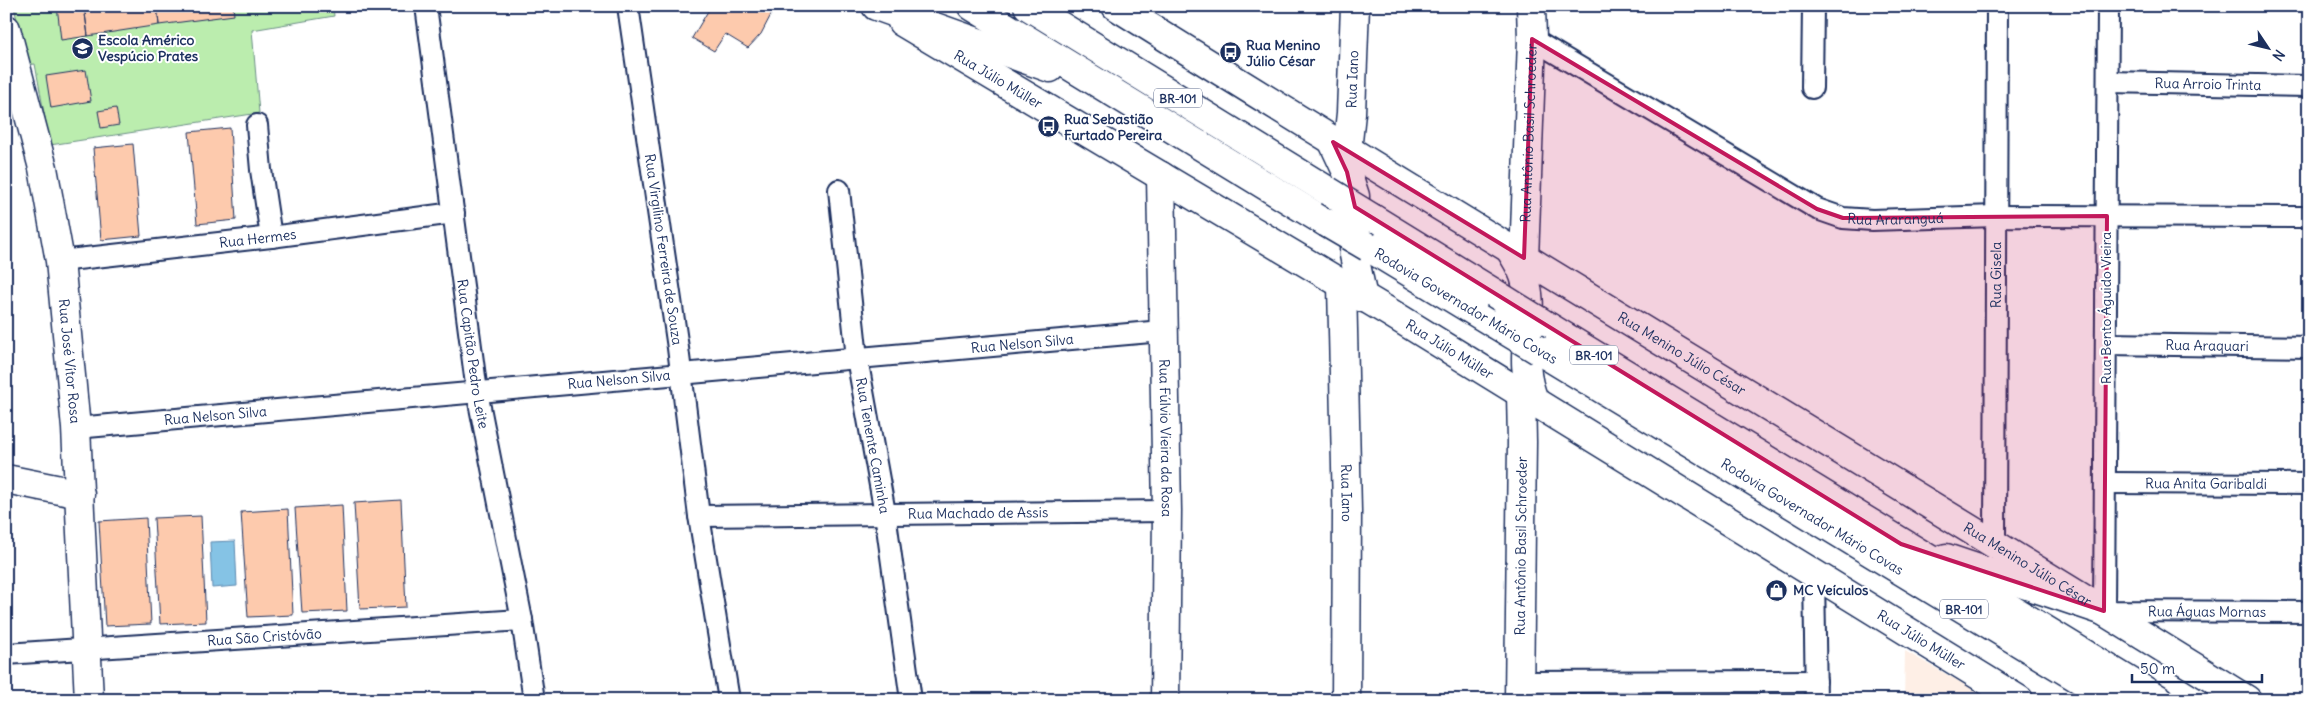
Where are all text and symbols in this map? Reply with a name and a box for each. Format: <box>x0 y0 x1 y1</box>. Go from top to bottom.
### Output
north arrow <box>2242 22 2292 72</box>
place label: Escola Américo Vespúcio Prates <box>98 31 199 65</box>
school or university icon: Escola Américo Vespúcio Prates <box>70 36 94 60</box>
place label: Rua Menino Júlio César <box>1246 36 1320 70</box>
bus stop icon: Rua Menino Júlio César <box>1218 41 1242 65</box>
street label: Rua Antônio Basil Schroeder <box>1516 43 1541 223</box>
street label: Rua Júlio Müller <box>951 46 1046 113</box>
text: N <box>2268 46 2289 65</box>
street label: Rua Iano <box>1342 50 1362 109</box>
street label: Rua Arroio Trinta <box>2154 74 2262 94</box>
road number: BR-101 <box>1154 89 1202 108</box>
place label: Rua Sebastião Furtado Pereira <box>1064 110 1162 144</box>
bus stop icon: Rua Sebastião Furtado Pereira <box>1036 115 1060 139</box>
street label: Rua Virgilino Ferreira de Souza <box>641 153 686 346</box>
street label: Rua Araranguá <box>1847 209 1944 229</box>
street label: Rua Hermes <box>218 225 297 252</box>
street label: Rua Bento Águido Vieira <box>2097 232 2115 384</box>
street label: Rua Gisela <box>1987 242 2005 308</box>
street label: Rodovia Governador Mário Covas <box>1371 244 1561 368</box>
street label: Rua Capitão Pedro Leite <box>453 278 493 430</box>
street label: Rua José Vítor Rosa <box>55 298 85 424</box>
street label: Rua Menino Júlio César <box>1614 308 1750 400</box>
street label: Rua Júlio Müller <box>1402 315 1497 383</box>
street label: Rua Nelson Silva <box>970 330 1074 357</box>
street label: Rua Araquari <box>2165 336 2249 355</box>
road number: BR-101 <box>1570 346 1618 364</box>
street label: Rua Fúlvio Vieira da Rosa <box>1155 359 1176 517</box>
street label: Rua Nelson Silva <box>567 366 671 393</box>
street label: Rua Tenente Caminha <box>852 376 894 515</box>
street label: Rua Nelson Silva <box>163 402 268 429</box>
street label: Rodovia Governador Mário Covas <box>1718 454 1907 579</box>
street label: Rua Antônio Basil Schroeder <box>1511 456 1531 636</box>
street label: Rua Iano <box>1337 464 1356 522</box>
street label: Rua Anita Garibaldi <box>2145 474 2267 493</box>
street label: Rua Machado de Assis <box>908 503 1048 523</box>
street label: Rua Menino Júlio César <box>1960 518 2095 611</box>
shop icon: MC Veículos <box>1765 578 1789 602</box>
place label: MC Veículos <box>1793 581 1869 599</box>
road number: BR-101 <box>1940 600 1988 618</box>
street label: Rua Águas Mornas <box>2148 602 2266 621</box>
street label: Rua Júlio Müller <box>1874 606 1969 674</box>
street label: Rua São Cristóvão <box>207 624 322 650</box>
scale bar <box>2132 651 2262 683</box>
text: 50 m <box>2140 659 2175 678</box>

